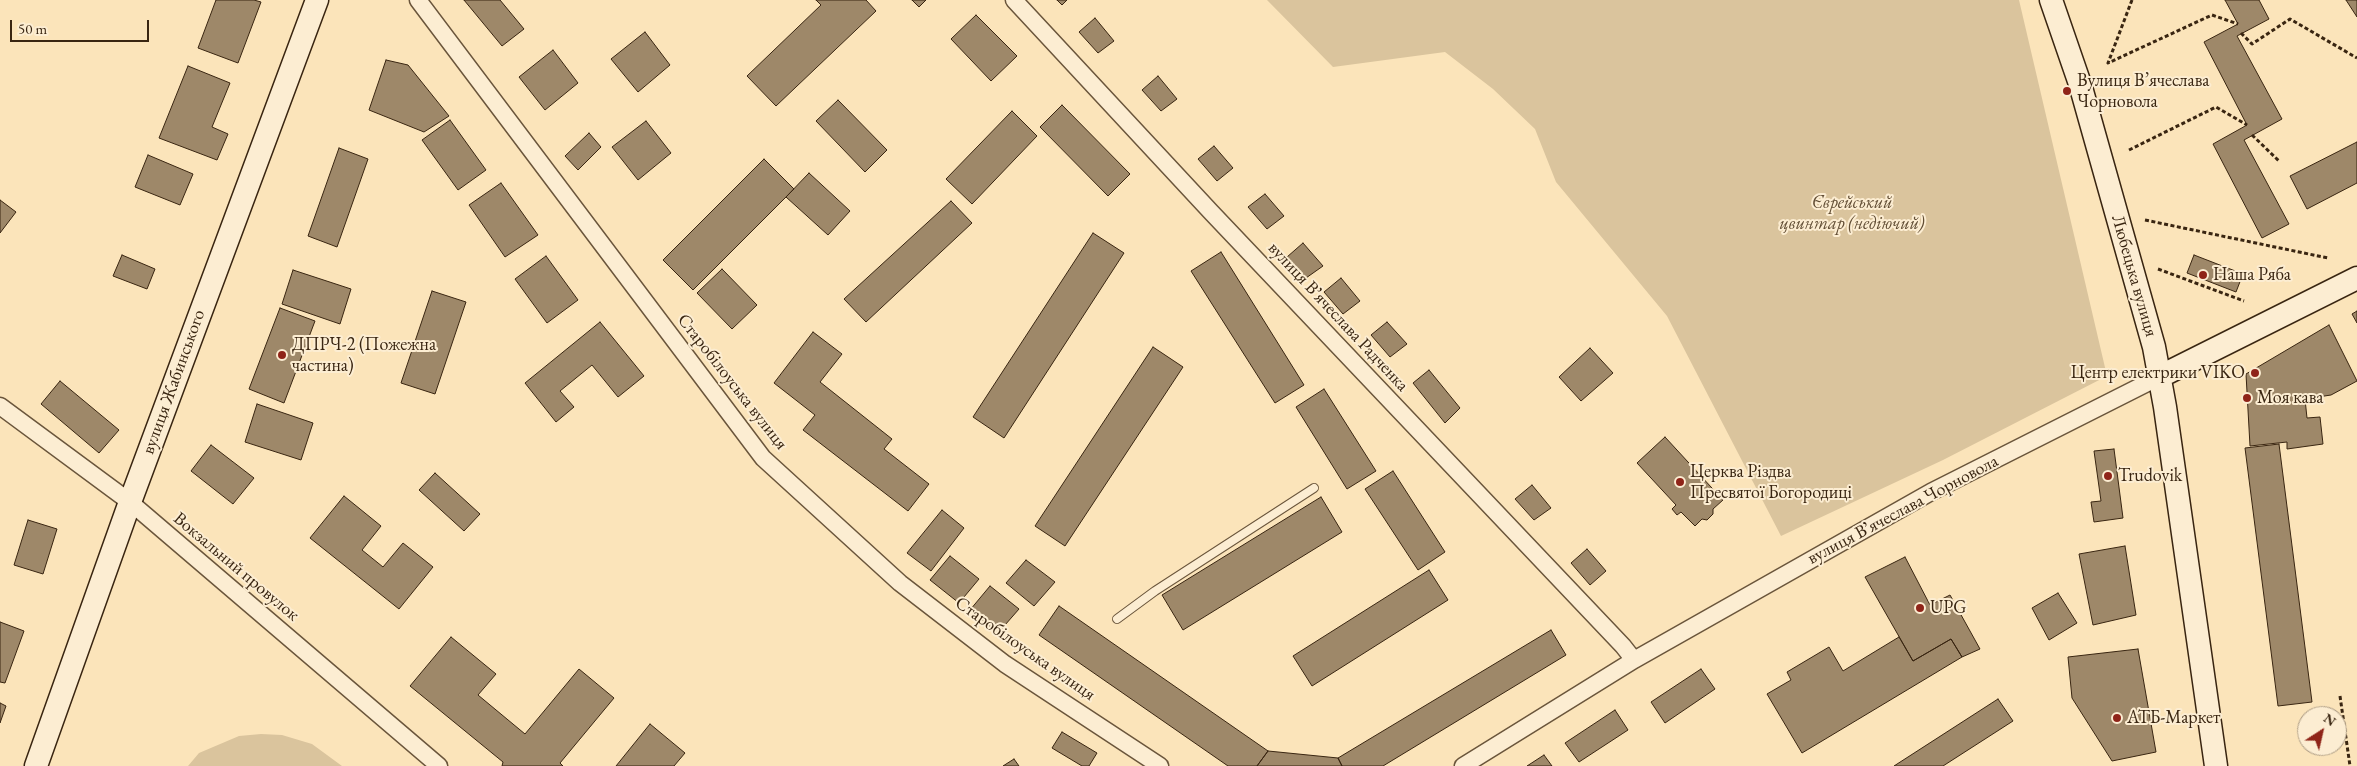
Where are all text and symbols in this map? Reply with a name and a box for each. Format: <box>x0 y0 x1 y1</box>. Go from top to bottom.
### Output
scale bar <box>12 10 151 42</box>
text: 50 m <box>18 19 47 38</box>
place label: Вулиця В’ячеслава Чорновола <box>2077 70 2209 112</box>
marker: Вулиця В’ячеслава Чорновола <box>2061 85 2073 97</box>
park label: Єврейський цвинтар (недіючий) <box>1780 192 1924 234</box>
street label: Любецька вулиця <box>2106 213 2162 339</box>
street label: вулиця Вʼячеслава Радченка <box>1263 238 1413 396</box>
place label: Наша Ряба <box>2213 264 2291 286</box>
marker: Наша Ряба <box>2197 269 2209 281</box>
street label: вулиця Жабинського <box>138 307 210 457</box>
street label: Старобілоуська вулиця <box>672 310 792 454</box>
place label: ДПРЧ-2 (Пожежна частина) <box>292 334 436 376</box>
marker: ДПРЧ-2 (Пожежна частина) <box>276 349 288 361</box>
place label: Центр електрики VIKO <box>2071 362 2245 384</box>
marker: Центр електрики VIKO <box>2249 367 2261 379</box>
place label: Моя кава <box>2257 387 2323 409</box>
marker: Моя кава <box>2241 392 2253 404</box>
street label: вулиця Вʼячеслава Чорновола <box>1804 451 2002 569</box>
place label: Церква Різдва Пресвятої Богородиці <box>1690 461 1852 504</box>
place label: Trudovik <box>2118 465 2182 487</box>
marker: Trudovik <box>2102 470 2114 482</box>
marker: Церква Різдва Пресвятої Богородиці <box>1674 476 1686 488</box>
street label: Вокзальний провулок <box>169 508 303 626</box>
street label: Старобілоуська вулиця <box>951 592 1099 706</box>
place label: UPG <box>1930 597 1966 619</box>
marker: UPG <box>1914 602 1926 614</box>
north arrow <box>2297 706 2347 756</box>
place label: АТБ-Маркет <box>2127 707 2220 729</box>
text: N <box>2320 709 2340 730</box>
marker: АТБ-Маркет <box>2111 712 2123 724</box>

